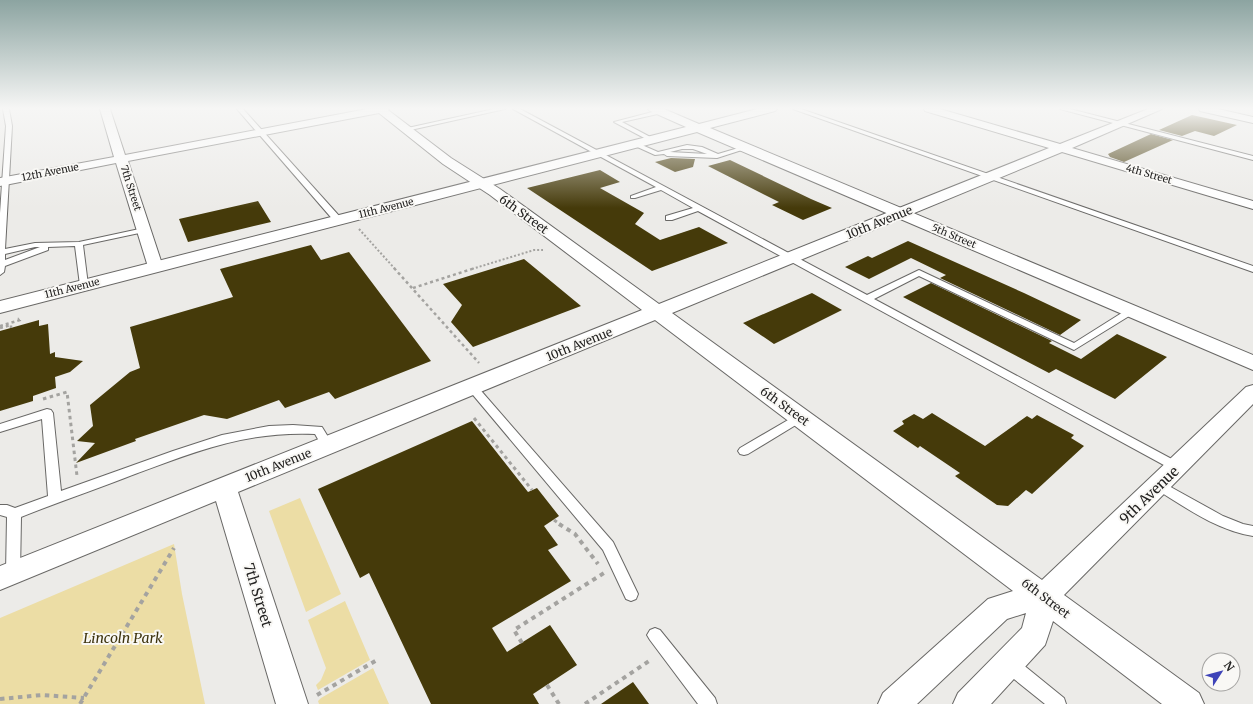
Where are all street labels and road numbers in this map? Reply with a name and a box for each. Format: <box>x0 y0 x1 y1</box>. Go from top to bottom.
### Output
street label: 12th Avenue <box>20 160 80 184</box>
street label: 4th Street <box>1124 161 1174 187</box>
street label: 7th Street <box>118 164 144 212</box>
street label: 6th Street <box>497 191 552 237</box>
street label: 11th Avenue <box>357 195 415 221</box>
street label: 10th Avenue <box>844 202 914 242</box>
street label: 5th Street <box>930 221 978 251</box>
street label: 11th Avenue <box>43 275 101 301</box>
street label: 10th Avenue <box>544 324 614 364</box>
street label: 6th Street <box>758 383 813 429</box>
street label: 10th Avenue <box>243 445 313 485</box>
street label: 9th Avenue <box>1116 462 1182 528</box>
street label: 7th Street <box>240 561 276 630</box>
street label: 6th Street <box>1019 575 1073 621</box>

